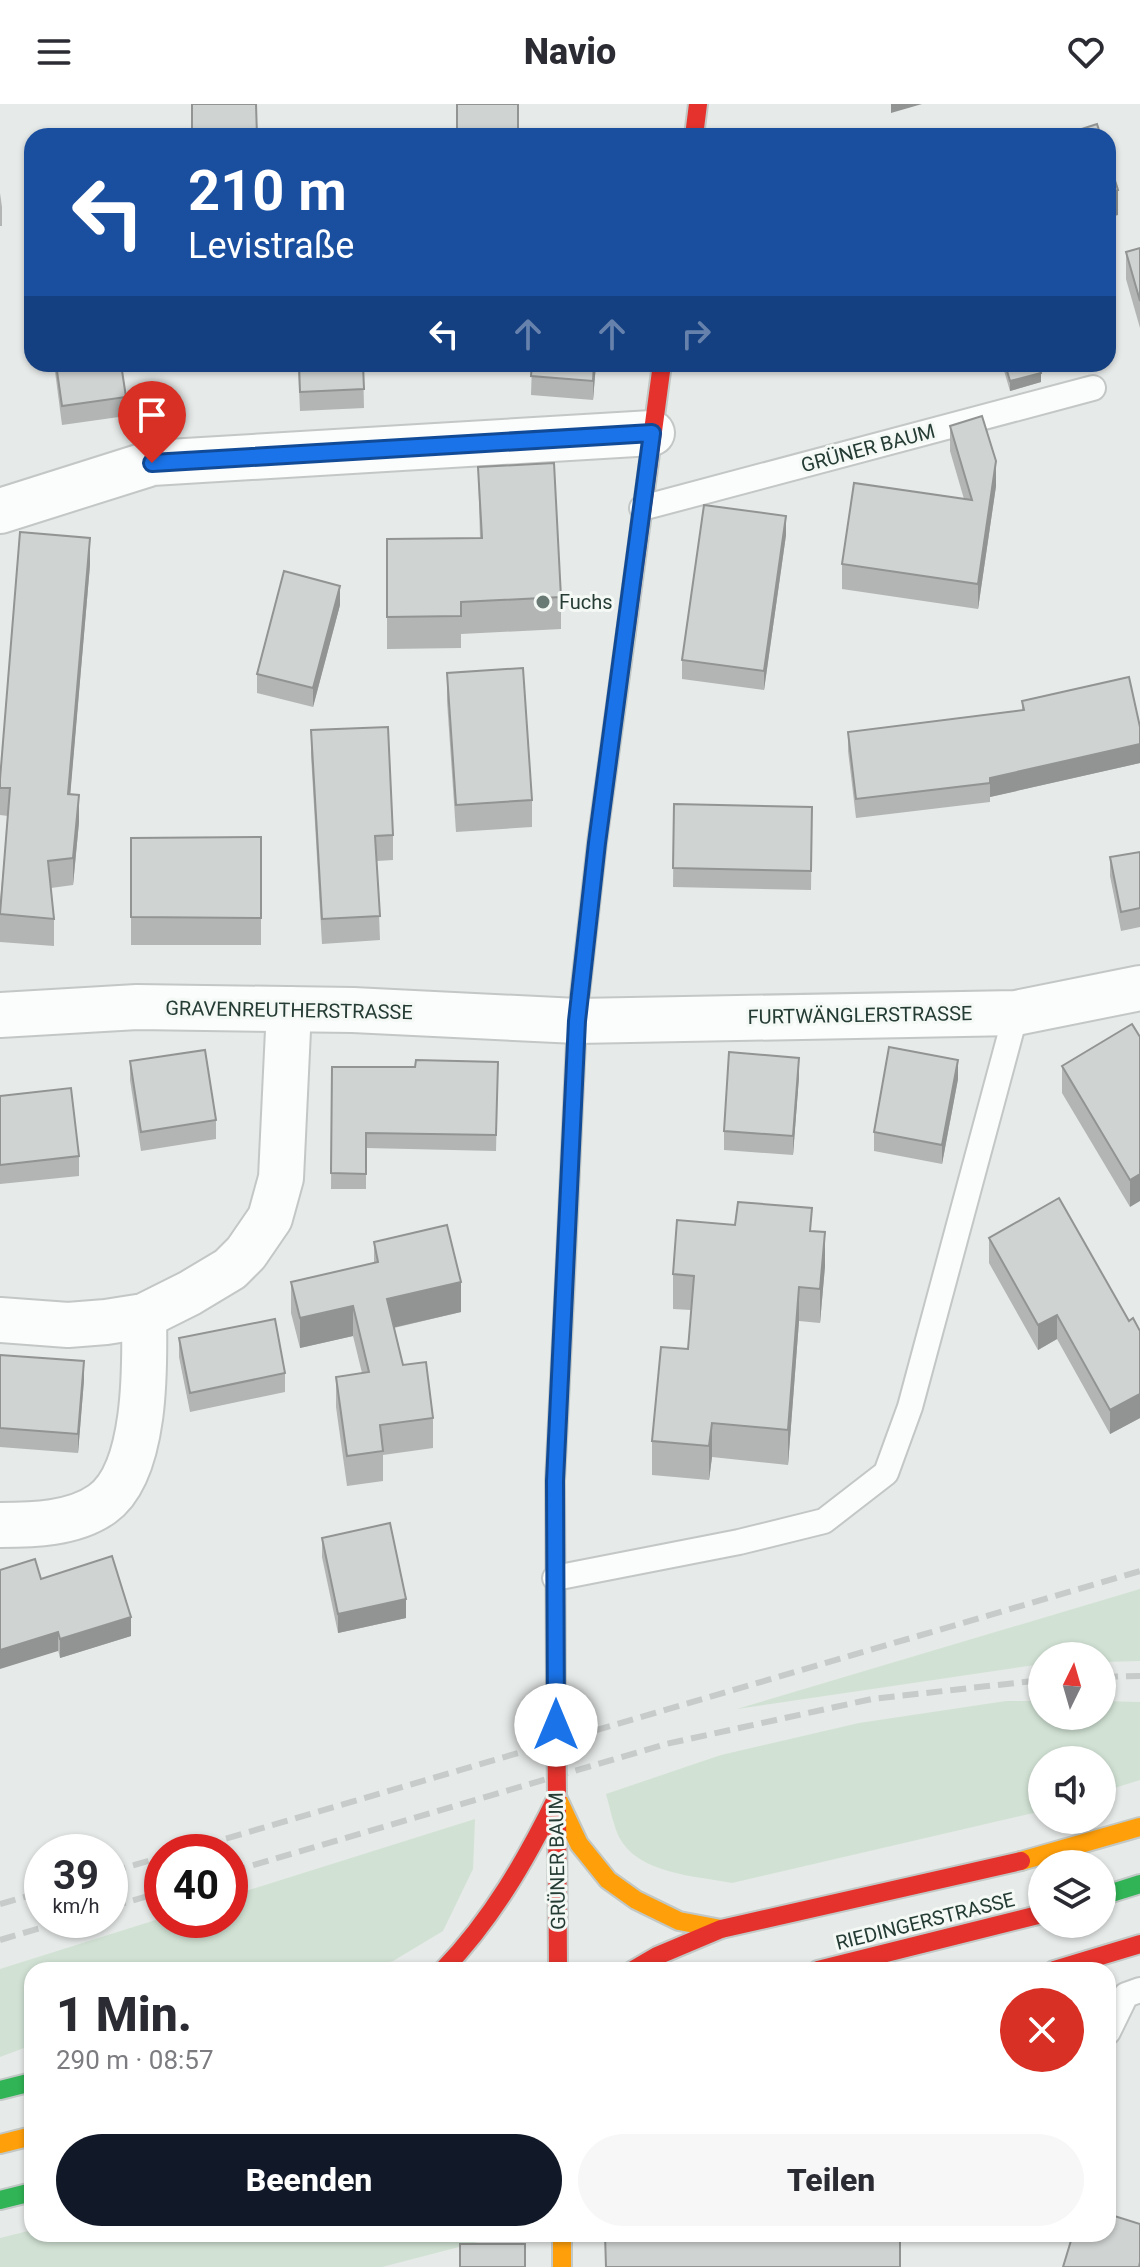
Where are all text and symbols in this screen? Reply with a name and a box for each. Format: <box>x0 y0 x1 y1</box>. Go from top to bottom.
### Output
icon: menu <box>32 30 76 74</box>
icon: heart <box>1064 30 1108 74</box>
text: Navio <box>524 31 616 73</box>
text: 210 m <box>188 158 347 224</box>
icon: left <box>56 160 160 264</box>
text: Levistraße <box>188 225 354 267</box>
icon: left <box>422 312 466 356</box>
icon: ahead <box>506 312 550 356</box>
icon: ahead <box>590 312 634 356</box>
icon: right <box>674 312 718 356</box>
pin <box>118 381 186 463</box>
icon: arrive <box>130 393 174 437</box>
street label: GRÜNER BAUM <box>798 419 938 477</box>
place label: Fuchs <box>559 590 613 614</box>
marker: Fuchs <box>534 593 552 611</box>
street label: GRAVENREUTHERSTRASSE <box>165 996 413 1024</box>
street label: FURTWÄNGLERSTRASSE <box>747 1001 973 1029</box>
north arrow <box>1028 1642 1116 1730</box>
map controls <box>1028 1642 1116 1938</box>
position arrow <box>514 1683 598 1767</box>
button: sound <box>1028 1746 1116 1834</box>
street label: GRÜNER BAUM <box>544 1792 570 1930</box>
speed limit sign: 40 <box>144 1834 248 1938</box>
button: layers <box>1028 1850 1116 1938</box>
text: 39 <box>53 1852 99 1899</box>
street label: RIEDINGERSTRASSE <box>833 1887 1017 1955</box>
text: km/h <box>53 1894 99 1918</box>
text: 1 Min. <box>56 1986 192 2043</box>
button: close <box>1000 1988 1084 2072</box>
text: 290 m · 08:57 <box>56 2045 214 2075</box>
button: Beenden <box>56 2134 562 2226</box>
button: Teilen <box>578 2134 1084 2226</box>

